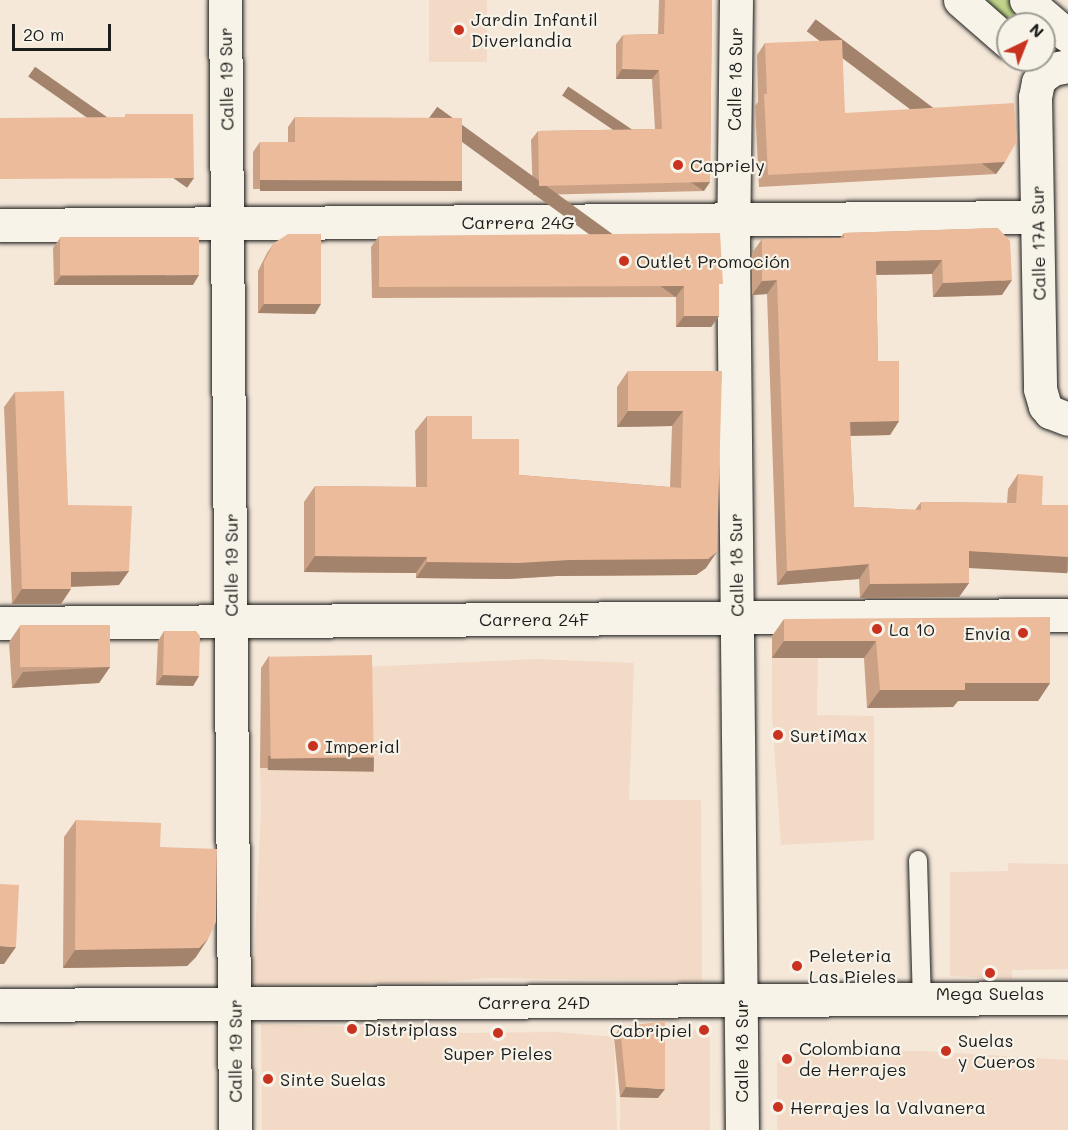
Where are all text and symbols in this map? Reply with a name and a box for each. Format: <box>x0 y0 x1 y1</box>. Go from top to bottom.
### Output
place label: Jardin Infantil Diverlandia <box>471 9 598 52</box>
scale bar <box>15 12 114 50</box>
north arrow <box>996 12 1056 72</box>
text: N <box>1026 18 1049 42</box>
text: 20 m <box>23 22 64 46</box>
marker: Jardin Infantil Diverlandia <box>452 23 466 37</box>
street label: Calle 19 Sur <box>214 27 238 131</box>
street label: Calle 18 Sur <box>723 27 747 131</box>
place label: Capriely <box>690 154 765 176</box>
marker: Capriely <box>671 158 685 172</box>
street label: Calle 17A Sur <box>1026 185 1050 301</box>
street label: Carrera 24G <box>461 211 575 233</box>
place label: Outlet Promoción <box>636 250 790 272</box>
marker: Outlet Promoción <box>617 254 631 268</box>
street label: Calle 19 Sur <box>220 513 242 617</box>
street label: Calle 18 Sur <box>724 513 748 617</box>
street label: Carrera 24F <box>479 608 589 630</box>
place label: La 10 <box>889 618 935 640</box>
marker: La 10 <box>870 622 884 636</box>
place label: Envia <box>964 622 1011 644</box>
marker: Envia <box>1016 626 1030 640</box>
place label: SurtiMax <box>790 724 867 746</box>
marker: SurtiMax <box>771 728 785 742</box>
place label: Imperial <box>325 735 400 757</box>
marker: Imperial <box>306 739 320 753</box>
place label: Peleteria Las Pieles <box>809 945 896 988</box>
marker: Peleteria Las Pieles <box>790 959 804 973</box>
marker: Mega Suelas <box>983 966 997 980</box>
place label: Mega Suelas <box>936 982 1044 1004</box>
street label: Carrera 24D <box>478 991 590 1013</box>
street label: Calle 19 Sur <box>224 999 246 1103</box>
street label: Calle 18 Sur <box>730 999 752 1103</box>
place label: Distriplass <box>364 1018 457 1040</box>
place label: Cabripiel <box>610 1019 692 1041</box>
marker: Distriplass <box>345 1022 359 1036</box>
marker: Cabripiel <box>697 1023 711 1037</box>
marker: Super Pieles <box>491 1026 505 1040</box>
place label: Suelas y Cueros <box>958 1030 1035 1072</box>
place label: Colombiana de Herrajes <box>799 1038 907 1080</box>
place label: Super Pieles <box>443 1042 553 1064</box>
marker: Suelas y Cueros <box>939 1044 953 1058</box>
marker: Colombiana de Herrajes <box>780 1052 794 1066</box>
place label: Sinte Suelas <box>280 1068 386 1090</box>
marker: Sinte Suelas <box>261 1072 275 1086</box>
place label: Herrajes la Valvanera <box>790 1096 986 1118</box>
marker: Herrajes la Valvanera <box>771 1100 785 1114</box>

